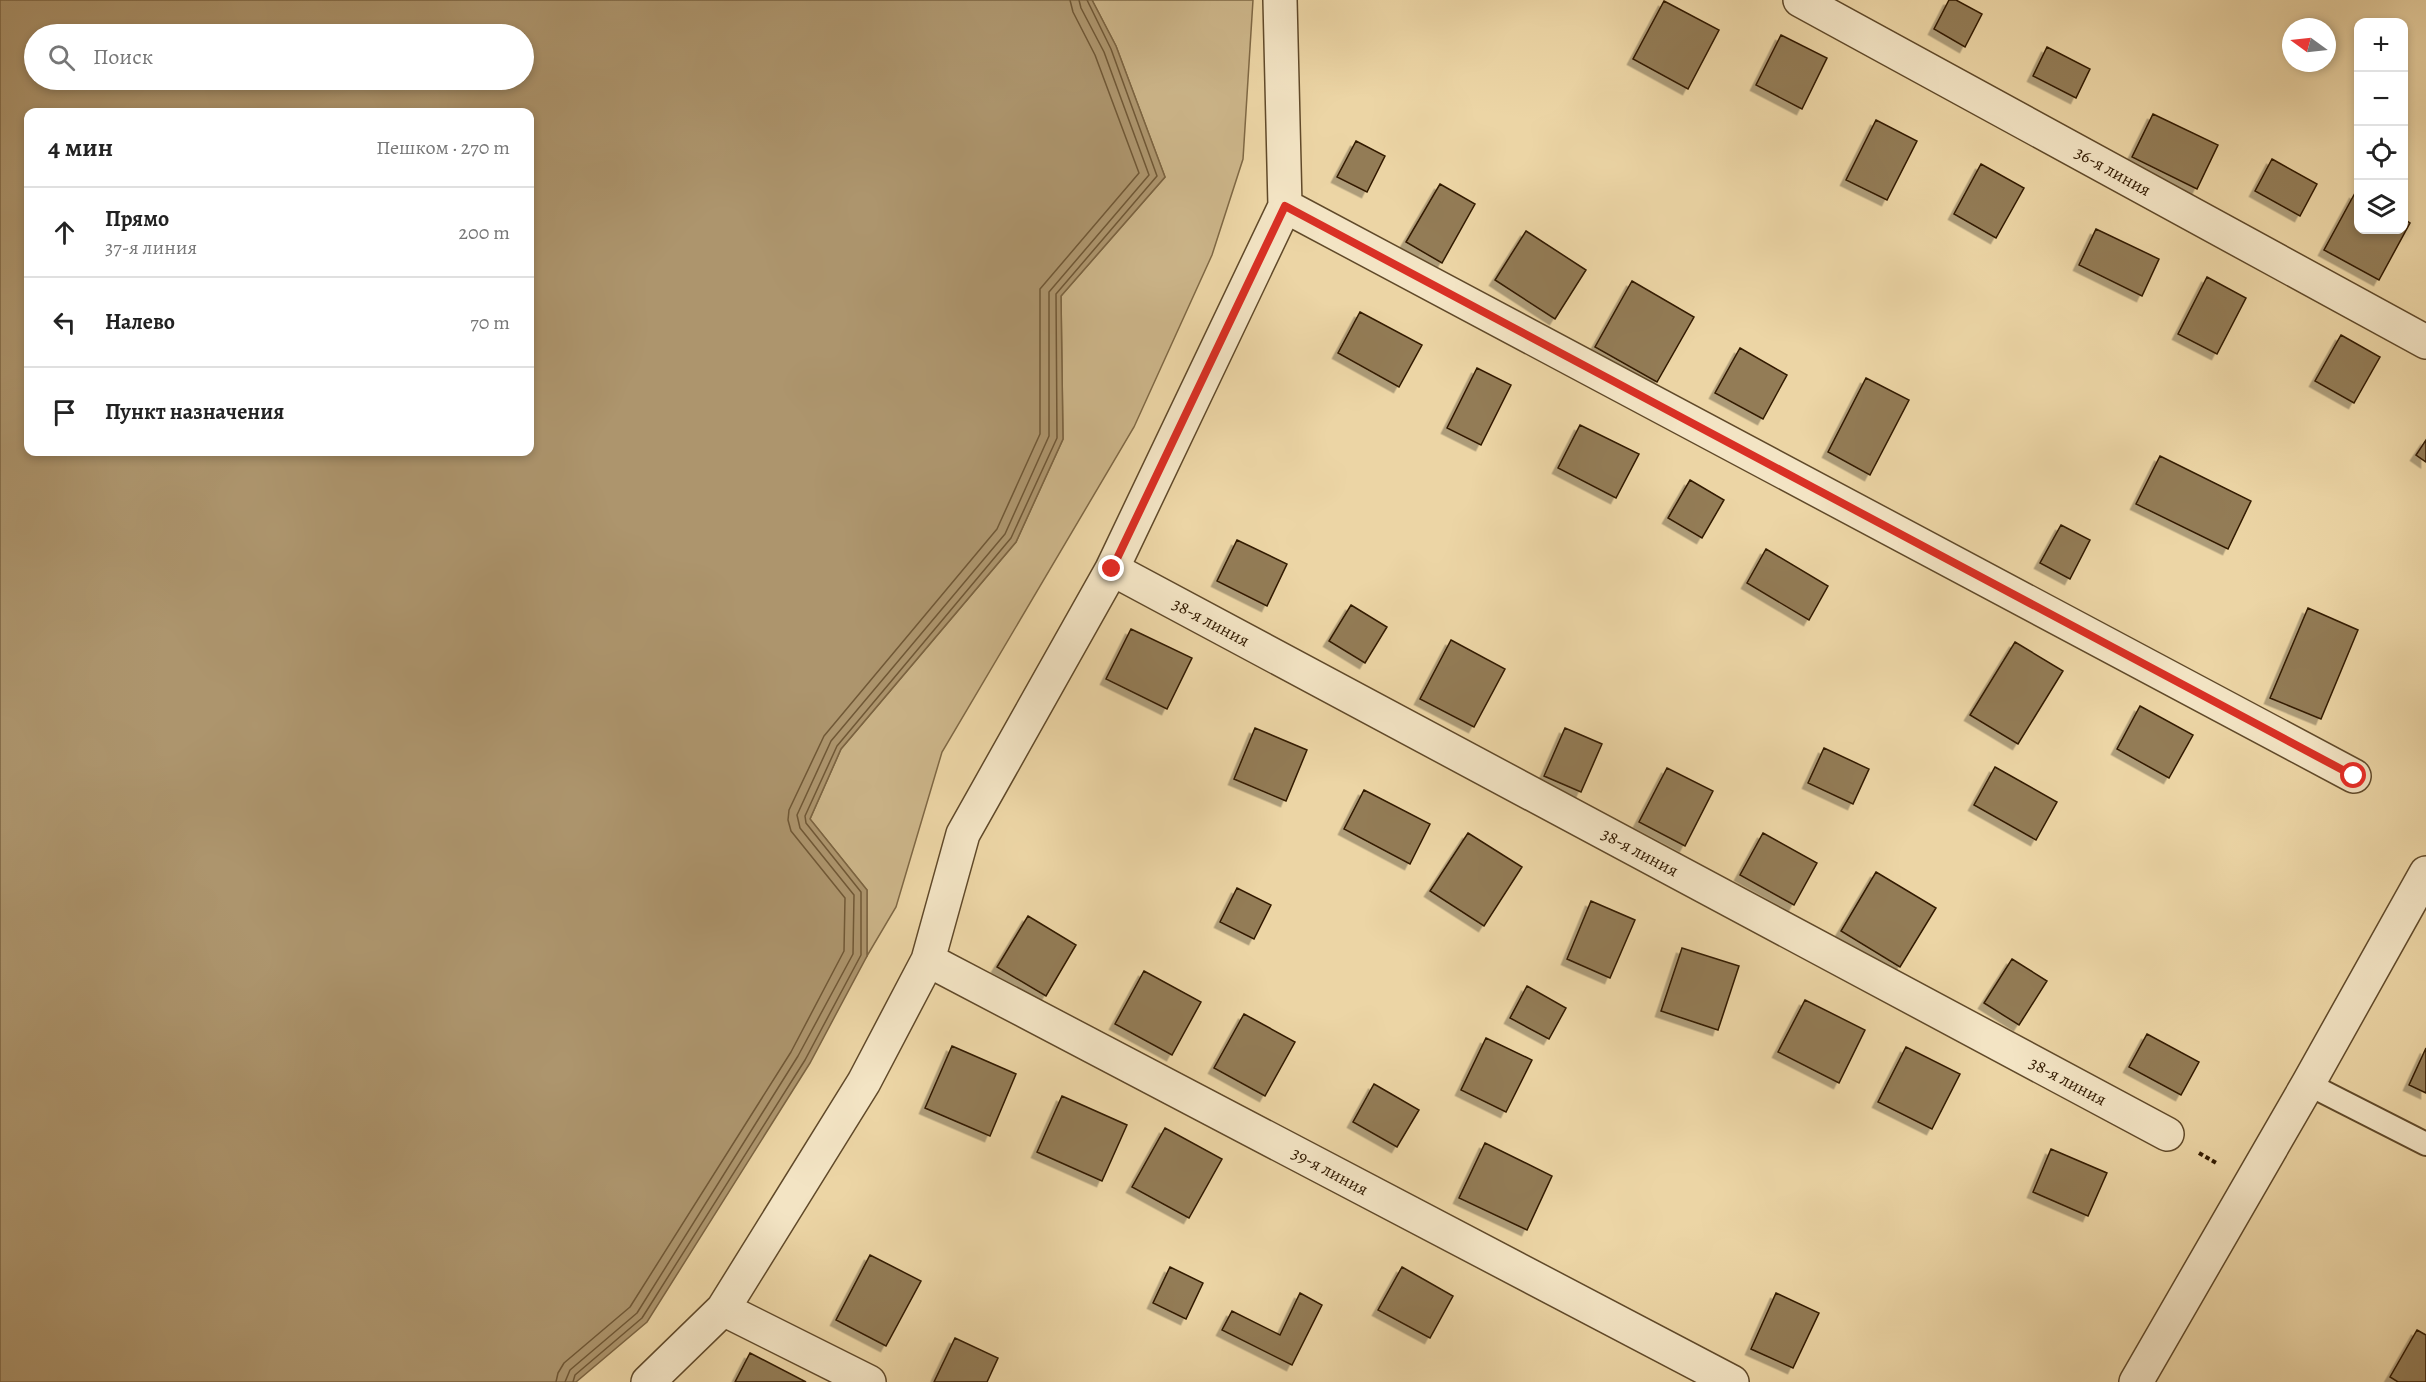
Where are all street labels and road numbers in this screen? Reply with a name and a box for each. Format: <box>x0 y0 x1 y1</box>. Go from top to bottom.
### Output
street label: 36-я линия <box>2071 140 2155 202</box>
street label: 38-я линия <box>1168 592 1254 652</box>
street label: 38-я линия <box>1597 822 1683 882</box>
street label: 38-я линия <box>2025 1051 2111 1111</box>
street label: 39-я линия <box>1287 1141 1373 1201</box>

